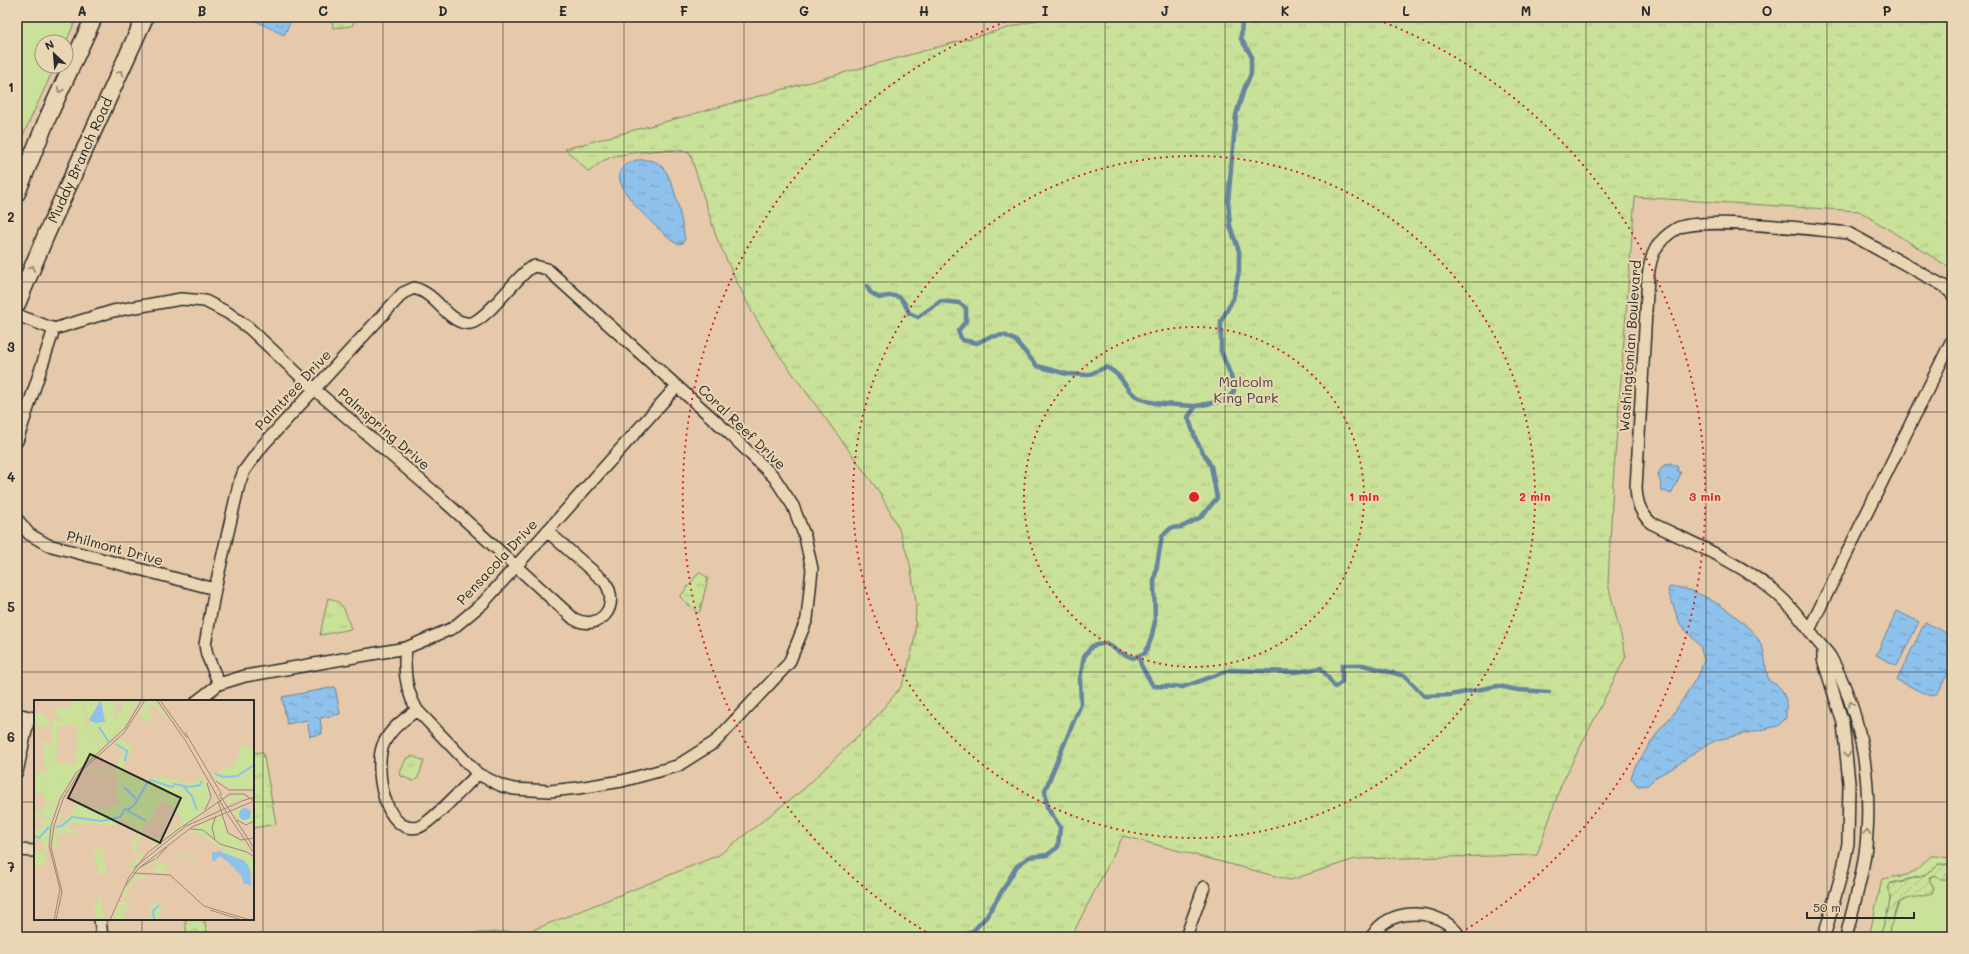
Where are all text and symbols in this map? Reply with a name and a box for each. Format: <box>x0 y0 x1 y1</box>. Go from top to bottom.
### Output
text: A <box>77 2 87 19</box>
text: B <box>198 2 207 19</box>
text: C <box>318 2 328 19</box>
text: D <box>438 2 448 19</box>
text: E <box>559 2 567 19</box>
text: F <box>680 2 688 19</box>
text: G <box>799 2 809 19</box>
text: H <box>919 2 929 19</box>
text: I <box>1042 2 1049 19</box>
text: J <box>1161 2 1169 19</box>
text: K <box>1281 2 1290 19</box>
text: L <box>1402 2 1410 19</box>
text: M <box>1521 2 1531 19</box>
text: N <box>1641 2 1651 19</box>
text: O <box>1762 2 1772 19</box>
text: P <box>1883 2 1892 19</box>
north arrow <box>34 34 74 74</box>
text: N <box>42 36 56 53</box>
one-way arrow <box>115 70 123 77</box>
text: 1 <box>8 78 14 95</box>
one-way arrow <box>57 86 65 94</box>
street label: Muddy Branch Road <box>43 94 116 226</box>
text: 2 <box>7 208 15 225</box>
street label: Washingtonian Boulevard <box>1614 259 1645 433</box>
one-way arrow <box>27 265 35 273</box>
text: 3 <box>7 338 15 355</box>
street label: Palmtree Drive <box>250 345 335 434</box>
park label: Malcolm King Park <box>1214 372 1278 407</box>
street label: Coral Reef Drive <box>694 380 790 474</box>
street label: Palmspring Drive <box>334 383 434 474</box>
text: 4 <box>7 468 15 485</box>
text: 1 min <box>1349 488 1379 504</box>
text: 2 min <box>1519 488 1551 504</box>
text: 3 min <box>1689 488 1721 504</box>
centre of rings <box>1187 490 1201 504</box>
street label: Pensacola Drive <box>452 515 541 609</box>
street label: Philmont Drive <box>65 526 165 570</box>
text: 5 <box>7 598 15 615</box>
inset map <box>34 700 254 920</box>
one-way arrow <box>1847 700 1855 707</box>
text: 6 <box>7 728 15 745</box>
one-way arrow <box>1842 752 1851 758</box>
one-way arrow <box>1863 829 1871 835</box>
text: 7 <box>7 858 15 875</box>
scale bar <box>1807 894 1914 920</box>
text: 50 m <box>1813 899 1841 915</box>

